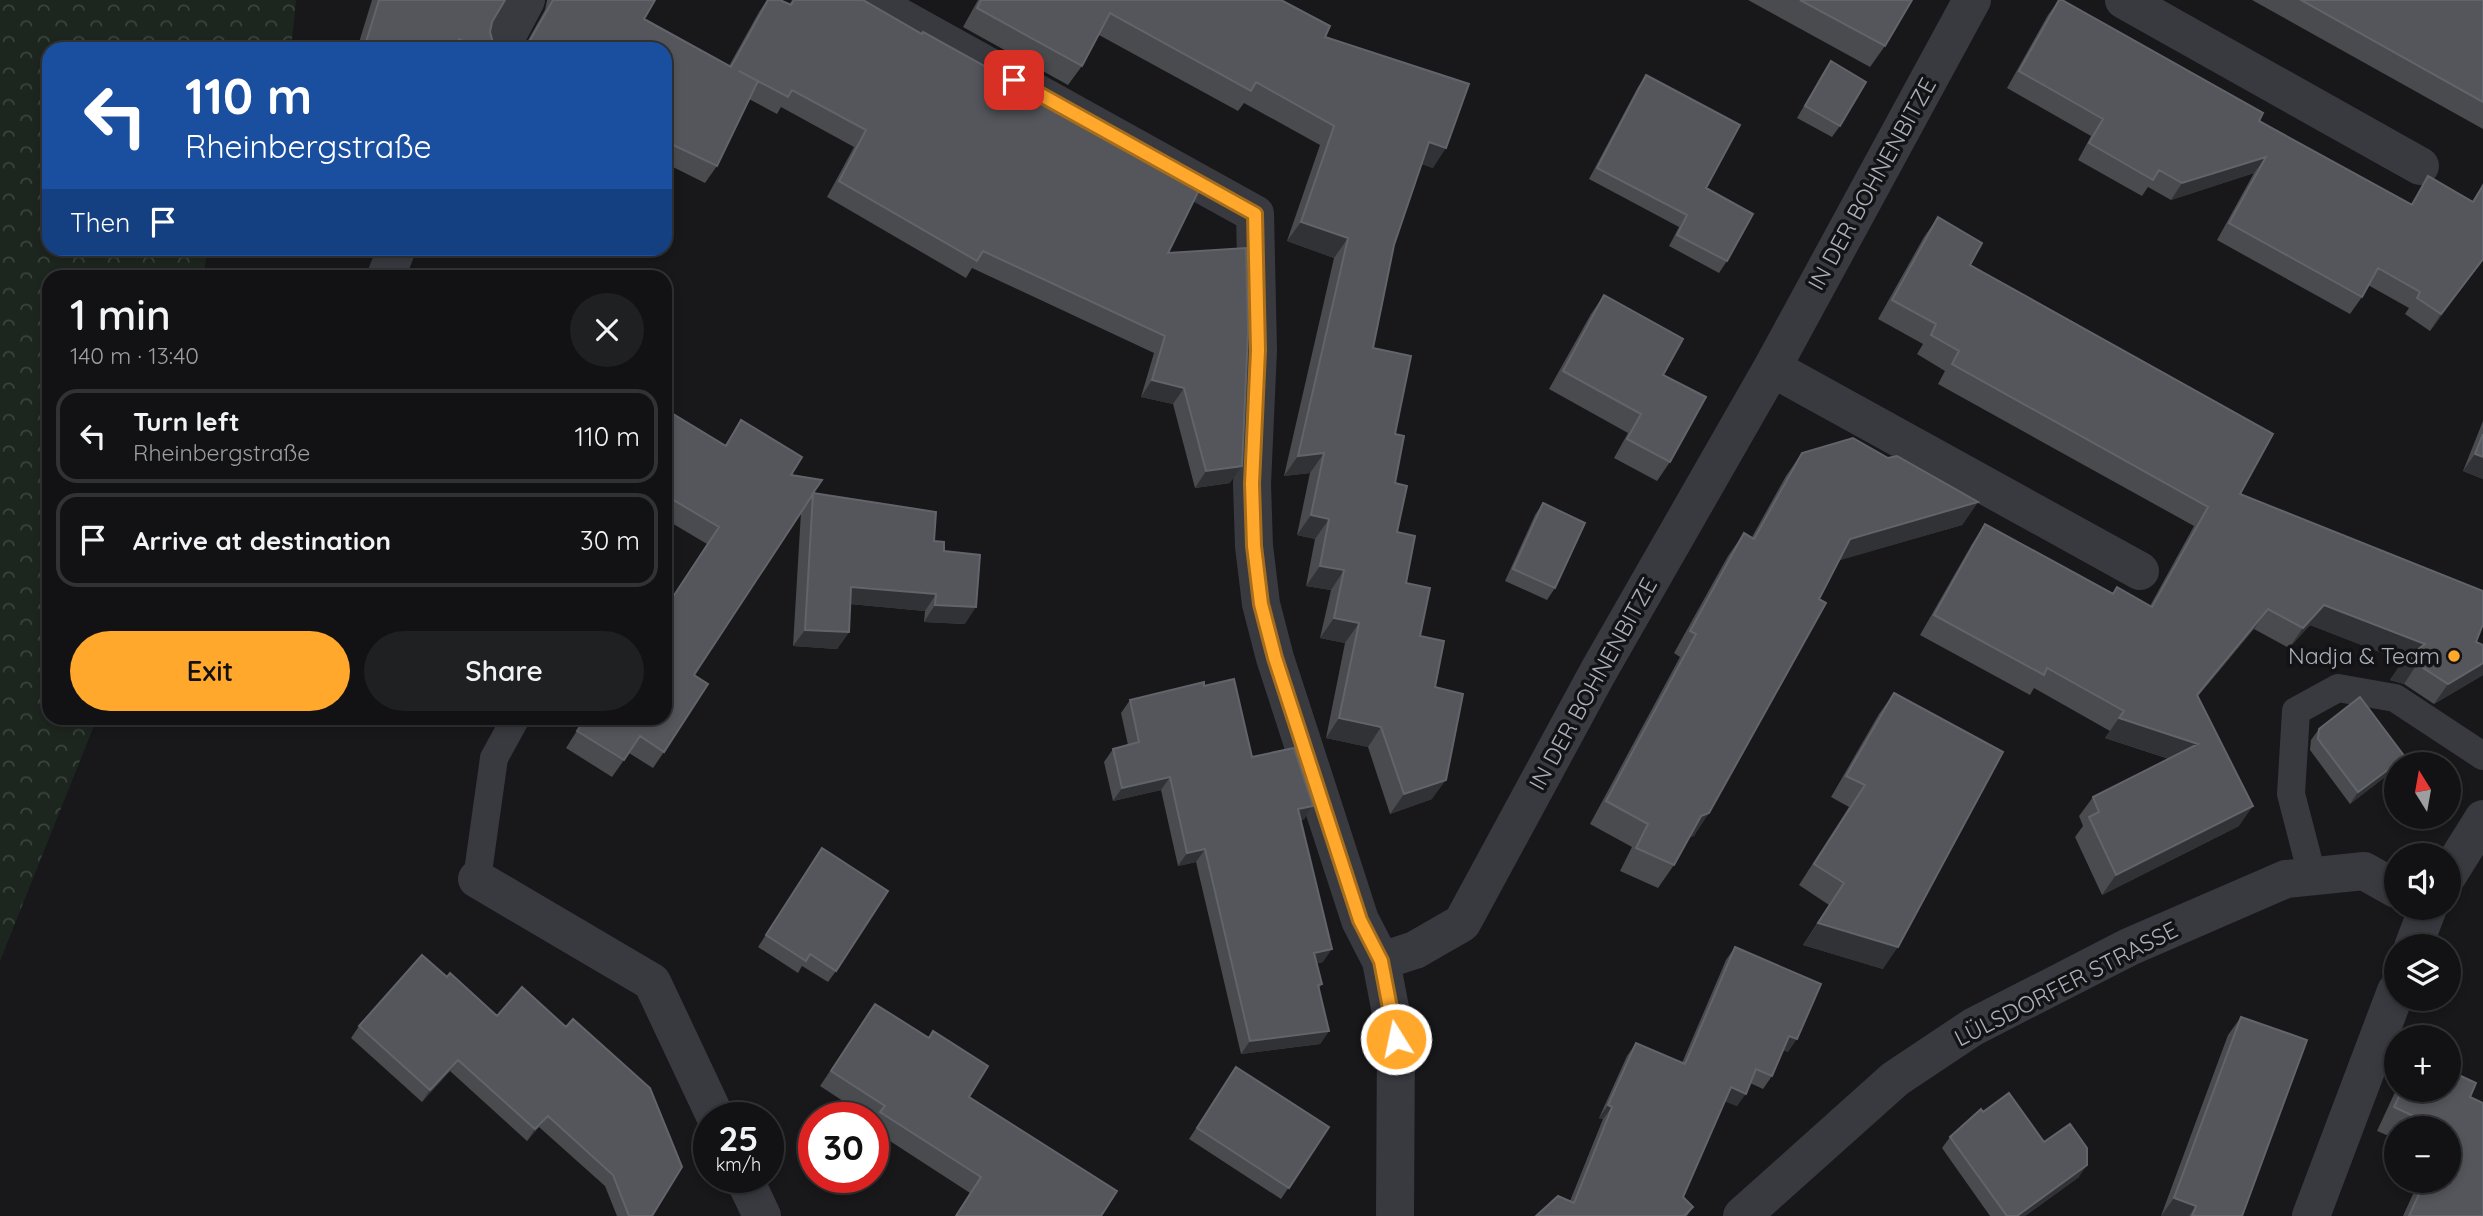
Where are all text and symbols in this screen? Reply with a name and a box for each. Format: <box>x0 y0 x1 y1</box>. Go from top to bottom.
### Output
pin <box>984 50 1044 110</box>
icon: arrive <box>995 61 1033 99</box>
text: 110 m <box>185 65 312 126</box>
icon: left <box>70 70 161 161</box>
street label: IN DER BOHNENBITZE <box>1801 73 1942 295</box>
text: Rheinbergstraße <box>185 126 432 166</box>
icon: arrive <box>144 203 182 241</box>
text: Then <box>70 206 130 239</box>
text: 1 min <box>70 288 171 341</box>
button: close <box>570 293 644 367</box>
text: 140 m · 13:40 <box>70 341 199 370</box>
text: Turn left <box>133 405 240 438</box>
icon: left <box>74 417 112 455</box>
text: 110 m <box>574 420 640 453</box>
text: Rheinbergstraße <box>133 438 310 467</box>
icon: arrive <box>74 521 112 559</box>
text: Arrive at destination <box>133 524 391 557</box>
text: 30 m <box>580 524 640 557</box>
street label: IN DER BOHNENBITZE <box>1522 573 1663 795</box>
button: Exit <box>70 631 350 711</box>
button: Share <box>364 631 644 711</box>
place label: Nadja & Team <box>2288 641 2440 670</box>
marker: Nadja & Team <box>2446 648 2462 664</box>
north arrow <box>2384 752 2460 830</box>
map controls <box>2384 752 2461 1193</box>
button: sound <box>2384 843 2461 920</box>
street label: LÜLSDORFER STRASSE <box>1949 915 2182 1052</box>
button: layers <box>2384 934 2461 1011</box>
position arrow <box>1359 1002 1433 1076</box>
button: + <box>2384 1025 2461 1102</box>
speed limit sign: 30 <box>798 1102 889 1193</box>
text: 25 <box>718 1116 759 1160</box>
button: − <box>2384 1116 2461 1193</box>
text: km/h <box>716 1153 761 1176</box>

